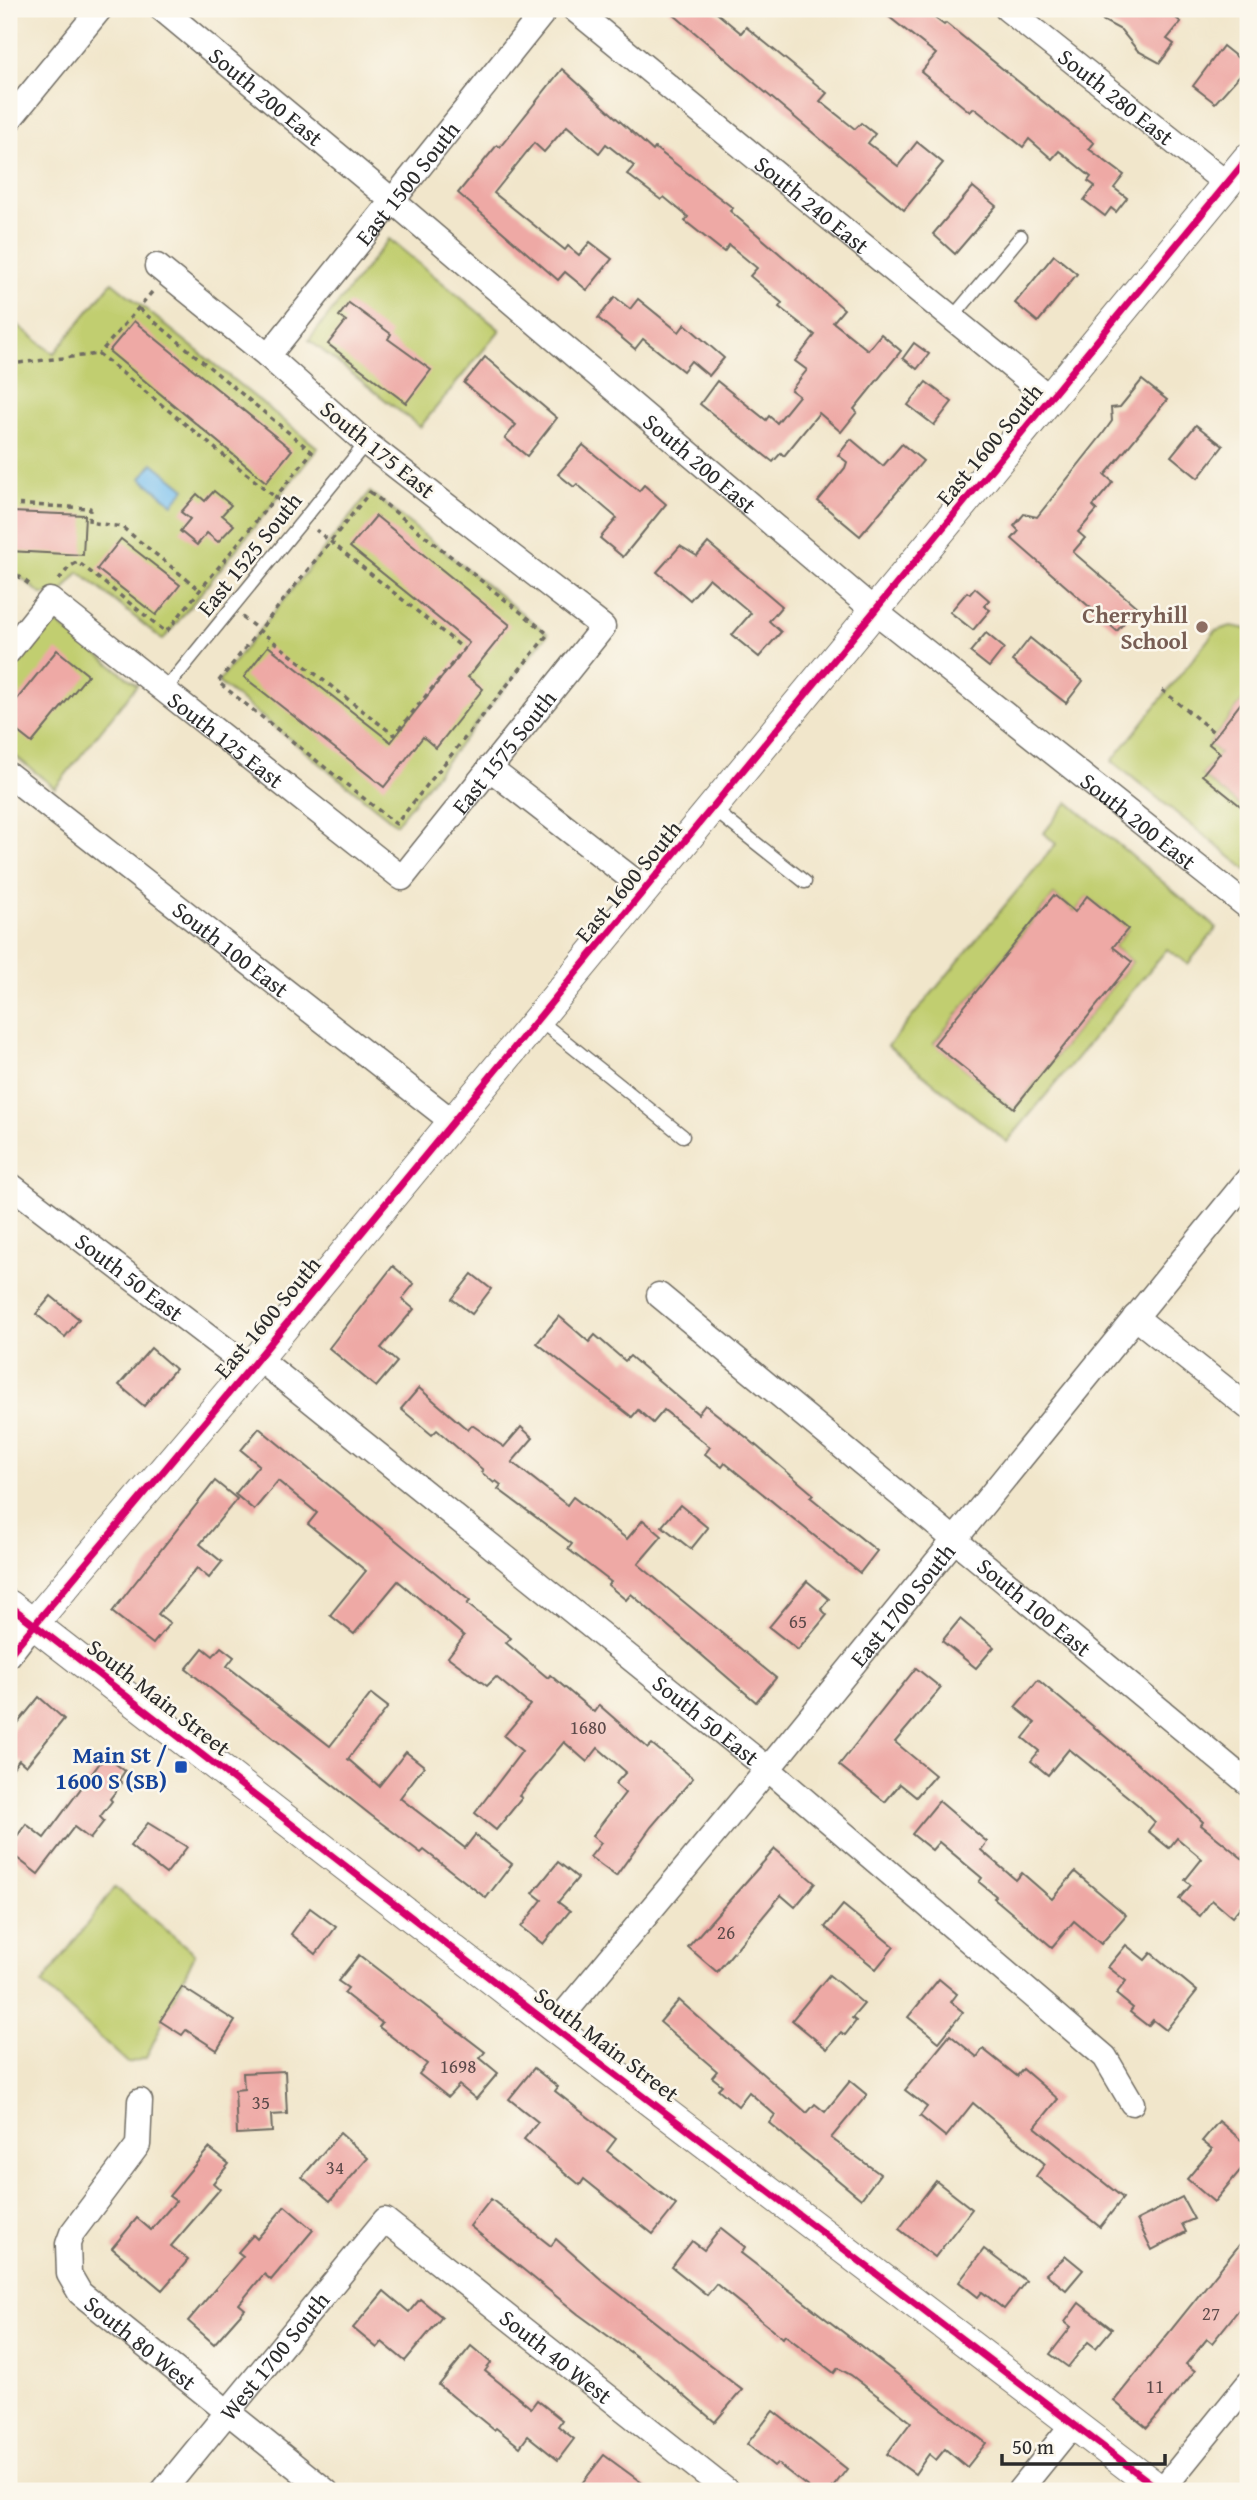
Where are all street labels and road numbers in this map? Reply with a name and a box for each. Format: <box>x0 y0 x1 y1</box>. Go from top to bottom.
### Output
street label: South 200 East <box>202 39 331 153</box>
street label: South 280 East <box>1052 40 1181 153</box>
street label: East 1500 South <box>347 114 467 252</box>
street label: South 240 East <box>748 147 877 261</box>
street label: East 1600 South <box>928 376 1050 512</box>
street label: South 175 East <box>313 392 443 506</box>
street label: South 200 East <box>636 405 764 520</box>
street label: East 1525 South <box>189 485 309 623</box>
street label: East 1575 South <box>443 682 563 821</box>
street label: South 125 East <box>161 683 291 795</box>
street label: South 200 East <box>1074 764 1204 877</box>
street label: East 1600 South <box>567 813 689 949</box>
street label: South 100 East <box>166 893 296 1005</box>
street label: South 50 East <box>69 1224 191 1328</box>
street label: East 1600 South <box>206 1249 328 1385</box>
street label: East 1700 South <box>842 1535 962 1673</box>
street label: South 100 East <box>970 1549 1099 1664</box>
street label: South Main Street <box>80 1630 238 1764</box>
street label: South 50 East <box>646 1666 767 1773</box>
street label: South Main Street <box>528 1979 686 2109</box>
street label: West 1700 South <box>211 2284 337 2427</box>
street label: South 80 West <box>78 2287 204 2397</box>
street label: South 40 West <box>493 2301 620 2411</box>

